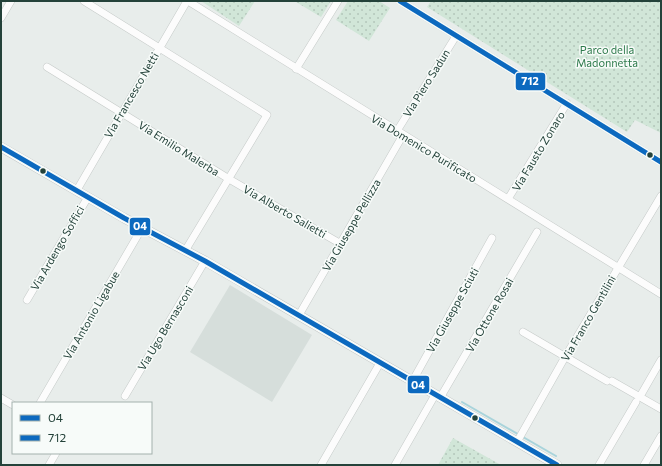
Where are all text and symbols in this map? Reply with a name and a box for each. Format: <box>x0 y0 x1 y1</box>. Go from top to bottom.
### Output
park label: Parco della Madonnetta <box>576 43 638 69</box>
street label: Via Piero Sadun <box>400 47 452 119</box>
street label: Via Francesco Netti <box>101 50 161 140</box>
line badge: 712 <box>515 72 546 91</box>
text: 712 <box>521 74 539 87</box>
street label: Via Fausto Zonaro <box>509 108 567 193</box>
street label: Via Domenico Purificato <box>369 111 480 185</box>
street label: Via Emilio Malerba <box>136 118 222 178</box>
unlabelled marker <box>645 150 655 160</box>
unlabelled marker <box>38 166 48 176</box>
street label: Via Giuseppe Pellizza <box>319 176 383 274</box>
street label: Via Alberto Salietti <box>241 182 329 240</box>
street label: Via Ardengo Soffici <box>27 203 87 293</box>
line badge: 04 <box>129 217 151 236</box>
text: 04 <box>133 219 147 232</box>
street label: Via Giuseppe Sciuti <box>423 265 481 355</box>
street label: Via Antonio Ligabue <box>60 268 122 362</box>
street label: Via Franco Gentilini <box>558 273 618 363</box>
street label: Via Ottone Rosai <box>462 275 516 355</box>
street label: Via Ugo Bernasconi <box>135 283 195 373</box>
line badge: 04 <box>407 375 430 394</box>
text: 04 <box>411 378 425 391</box>
legend <box>12 402 152 454</box>
text: 04 <box>48 410 63 424</box>
unlabelled marker <box>470 413 480 423</box>
text: 712 <box>48 430 66 444</box>

